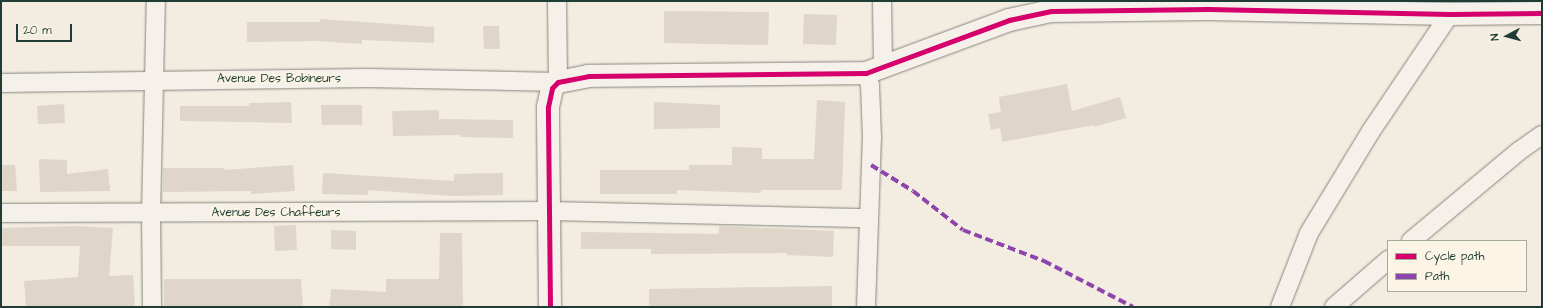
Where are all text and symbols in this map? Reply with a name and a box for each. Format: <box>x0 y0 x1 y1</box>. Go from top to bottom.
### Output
scale bar <box>18 16 74 42</box>
north arrow <box>1487 16 1527 56</box>
text: 20 m <box>23 22 52 39</box>
text: N <box>1487 33 1502 42</box>
street label: Avenue Des Bobineurs <box>217 72 341 86</box>
street label: Avenue Des Chaffeurs <box>212 206 340 220</box>
legend <box>1387 240 1527 292</box>
text: Cycle path <box>1425 248 1484 265</box>
text: Path <box>1425 268 1450 285</box>

